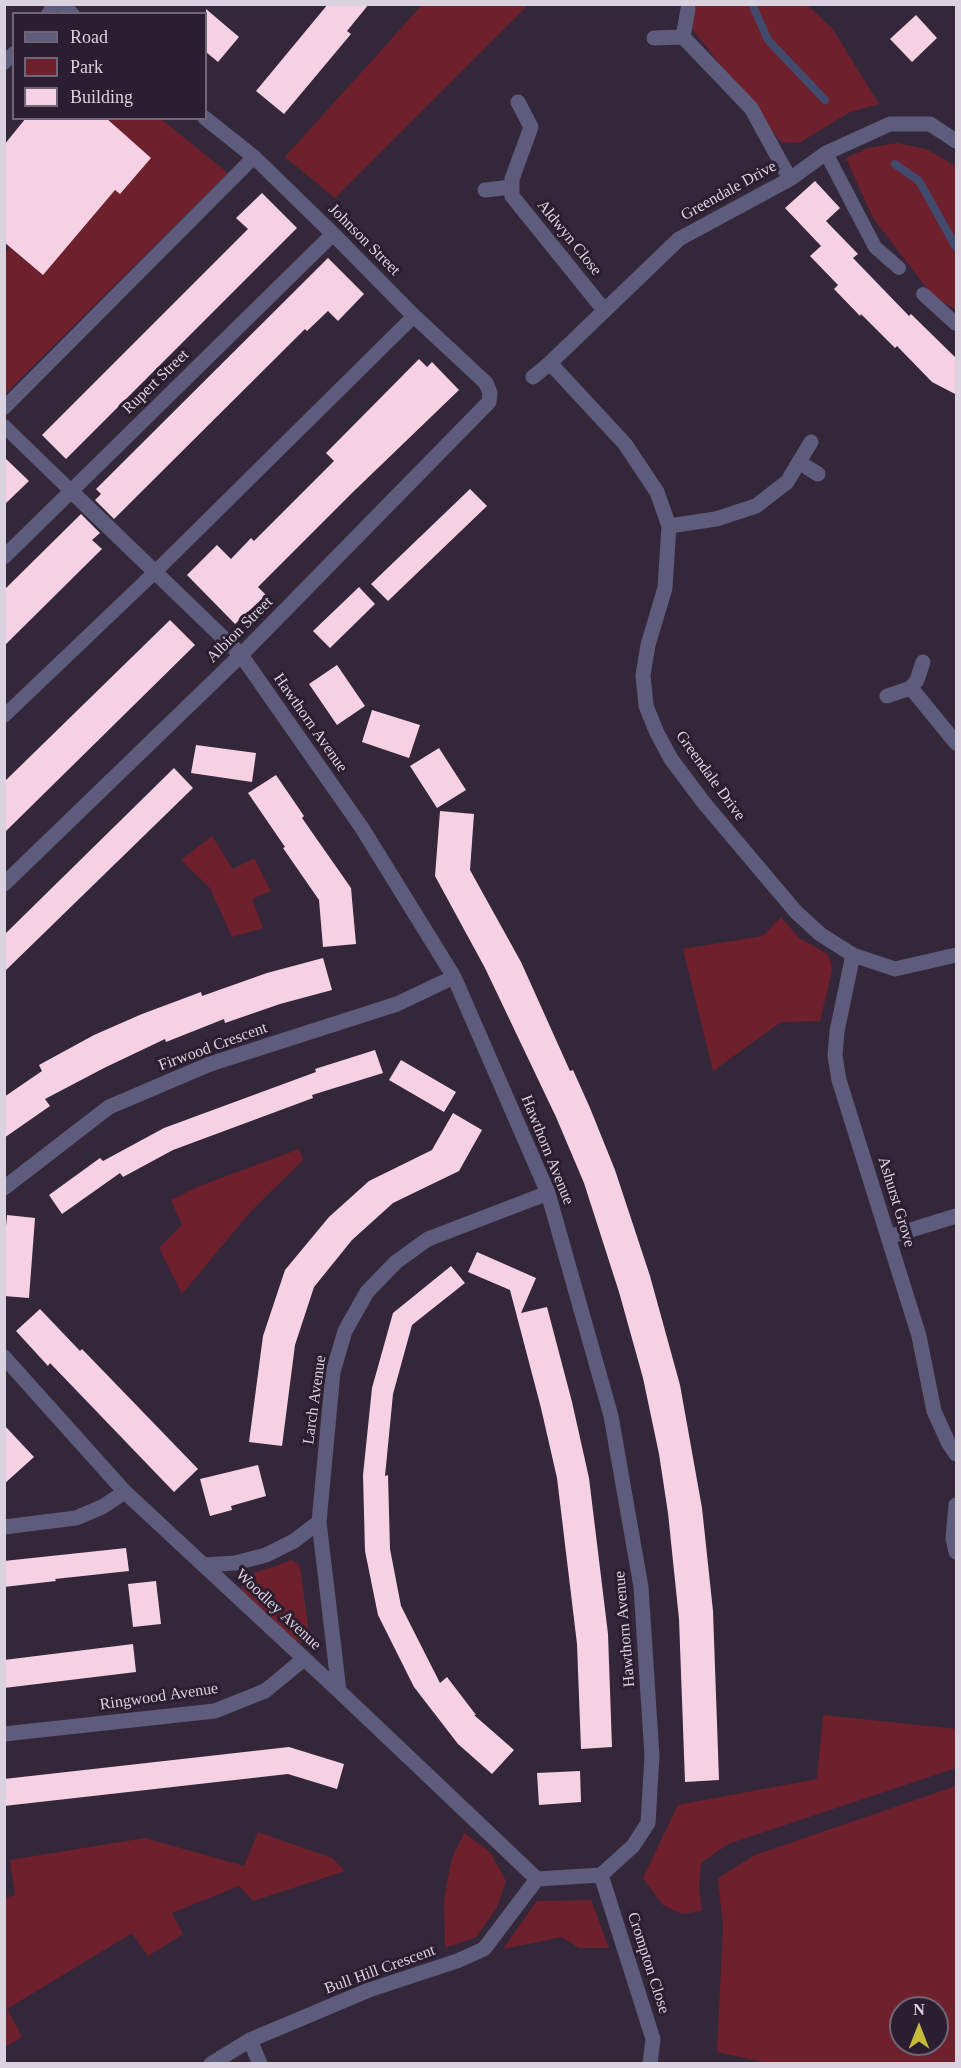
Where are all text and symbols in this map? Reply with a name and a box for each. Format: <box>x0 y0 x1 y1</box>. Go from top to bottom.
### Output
legend <box>12 12 207 120</box>
text: Road <box>70 27 108 47</box>
text: Park <box>70 57 103 77</box>
text: Building <box>70 87 133 107</box>
street label: Greendale Drive <box>678 157 780 225</box>
street label: Aldwyn Close <box>533 196 605 280</box>
street label: Johnson Street <box>324 200 404 280</box>
street label: Rupert Street <box>119 346 193 418</box>
street label: Albion Street <box>203 593 277 667</box>
street label: Hawthorn Avenue <box>269 670 351 776</box>
street label: Greendale Drive <box>671 727 749 825</box>
street label: Firwood Crescent <box>156 1018 270 1076</box>
street label: Hawthorn Avenue <box>516 1092 578 1208</box>
street label: Ashurst Grove <box>873 1154 919 1250</box>
street label: Larch Avenue <box>299 1354 331 1446</box>
street label: Woodley Avenue <box>231 1565 325 1655</box>
street label: Hawthorn Avenue <box>610 1570 640 1688</box>
street label: Ringwood Avenue <box>99 1679 219 1715</box>
street label: Crompton Close <box>623 1910 673 2016</box>
street label: Bull Hill Crescent <box>322 1941 438 1999</box>
north arrow <box>889 1996 949 2056</box>
text: N <box>913 2001 925 2018</box>

